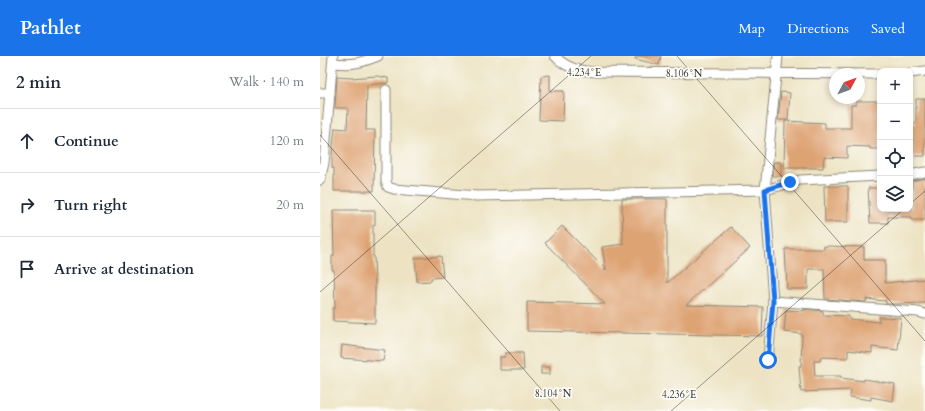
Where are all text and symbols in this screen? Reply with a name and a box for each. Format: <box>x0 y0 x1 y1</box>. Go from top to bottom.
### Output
text: Pathlet <box>20 15 81 41</box>
text: Map <box>739 19 765 38</box>
text: Directions <box>787 19 849 38</box>
text: Saved <box>871 19 905 38</box>
text: 4.234°E <box>567 66 601 80</box>
text: 8.106°N <box>666 67 703 81</box>
north arrow <box>829 68 865 104</box>
map controls <box>877 68 913 212</box>
button: + <box>877 68 913 104</box>
text: 2 min <box>16 71 61 94</box>
text: Walk · 140 m <box>229 73 304 91</box>
button: − <box>877 104 913 140</box>
icon: ahead <box>16 130 38 152</box>
text: Continue <box>54 131 119 151</box>
text: 120 m <box>270 132 304 150</box>
button: locate <box>877 140 913 176</box>
route end <box>781 173 799 191</box>
button: layers <box>877 176 913 212</box>
icon: right <box>16 194 38 216</box>
text: Turn right <box>54 195 127 215</box>
text: 20 m <box>276 196 304 214</box>
icon: arrive <box>16 258 38 280</box>
text: Arrive at destination <box>54 259 194 279</box>
route start <box>759 351 777 369</box>
text: 8.104°N <box>535 387 572 401</box>
text: 4.236°E <box>662 388 696 402</box>

